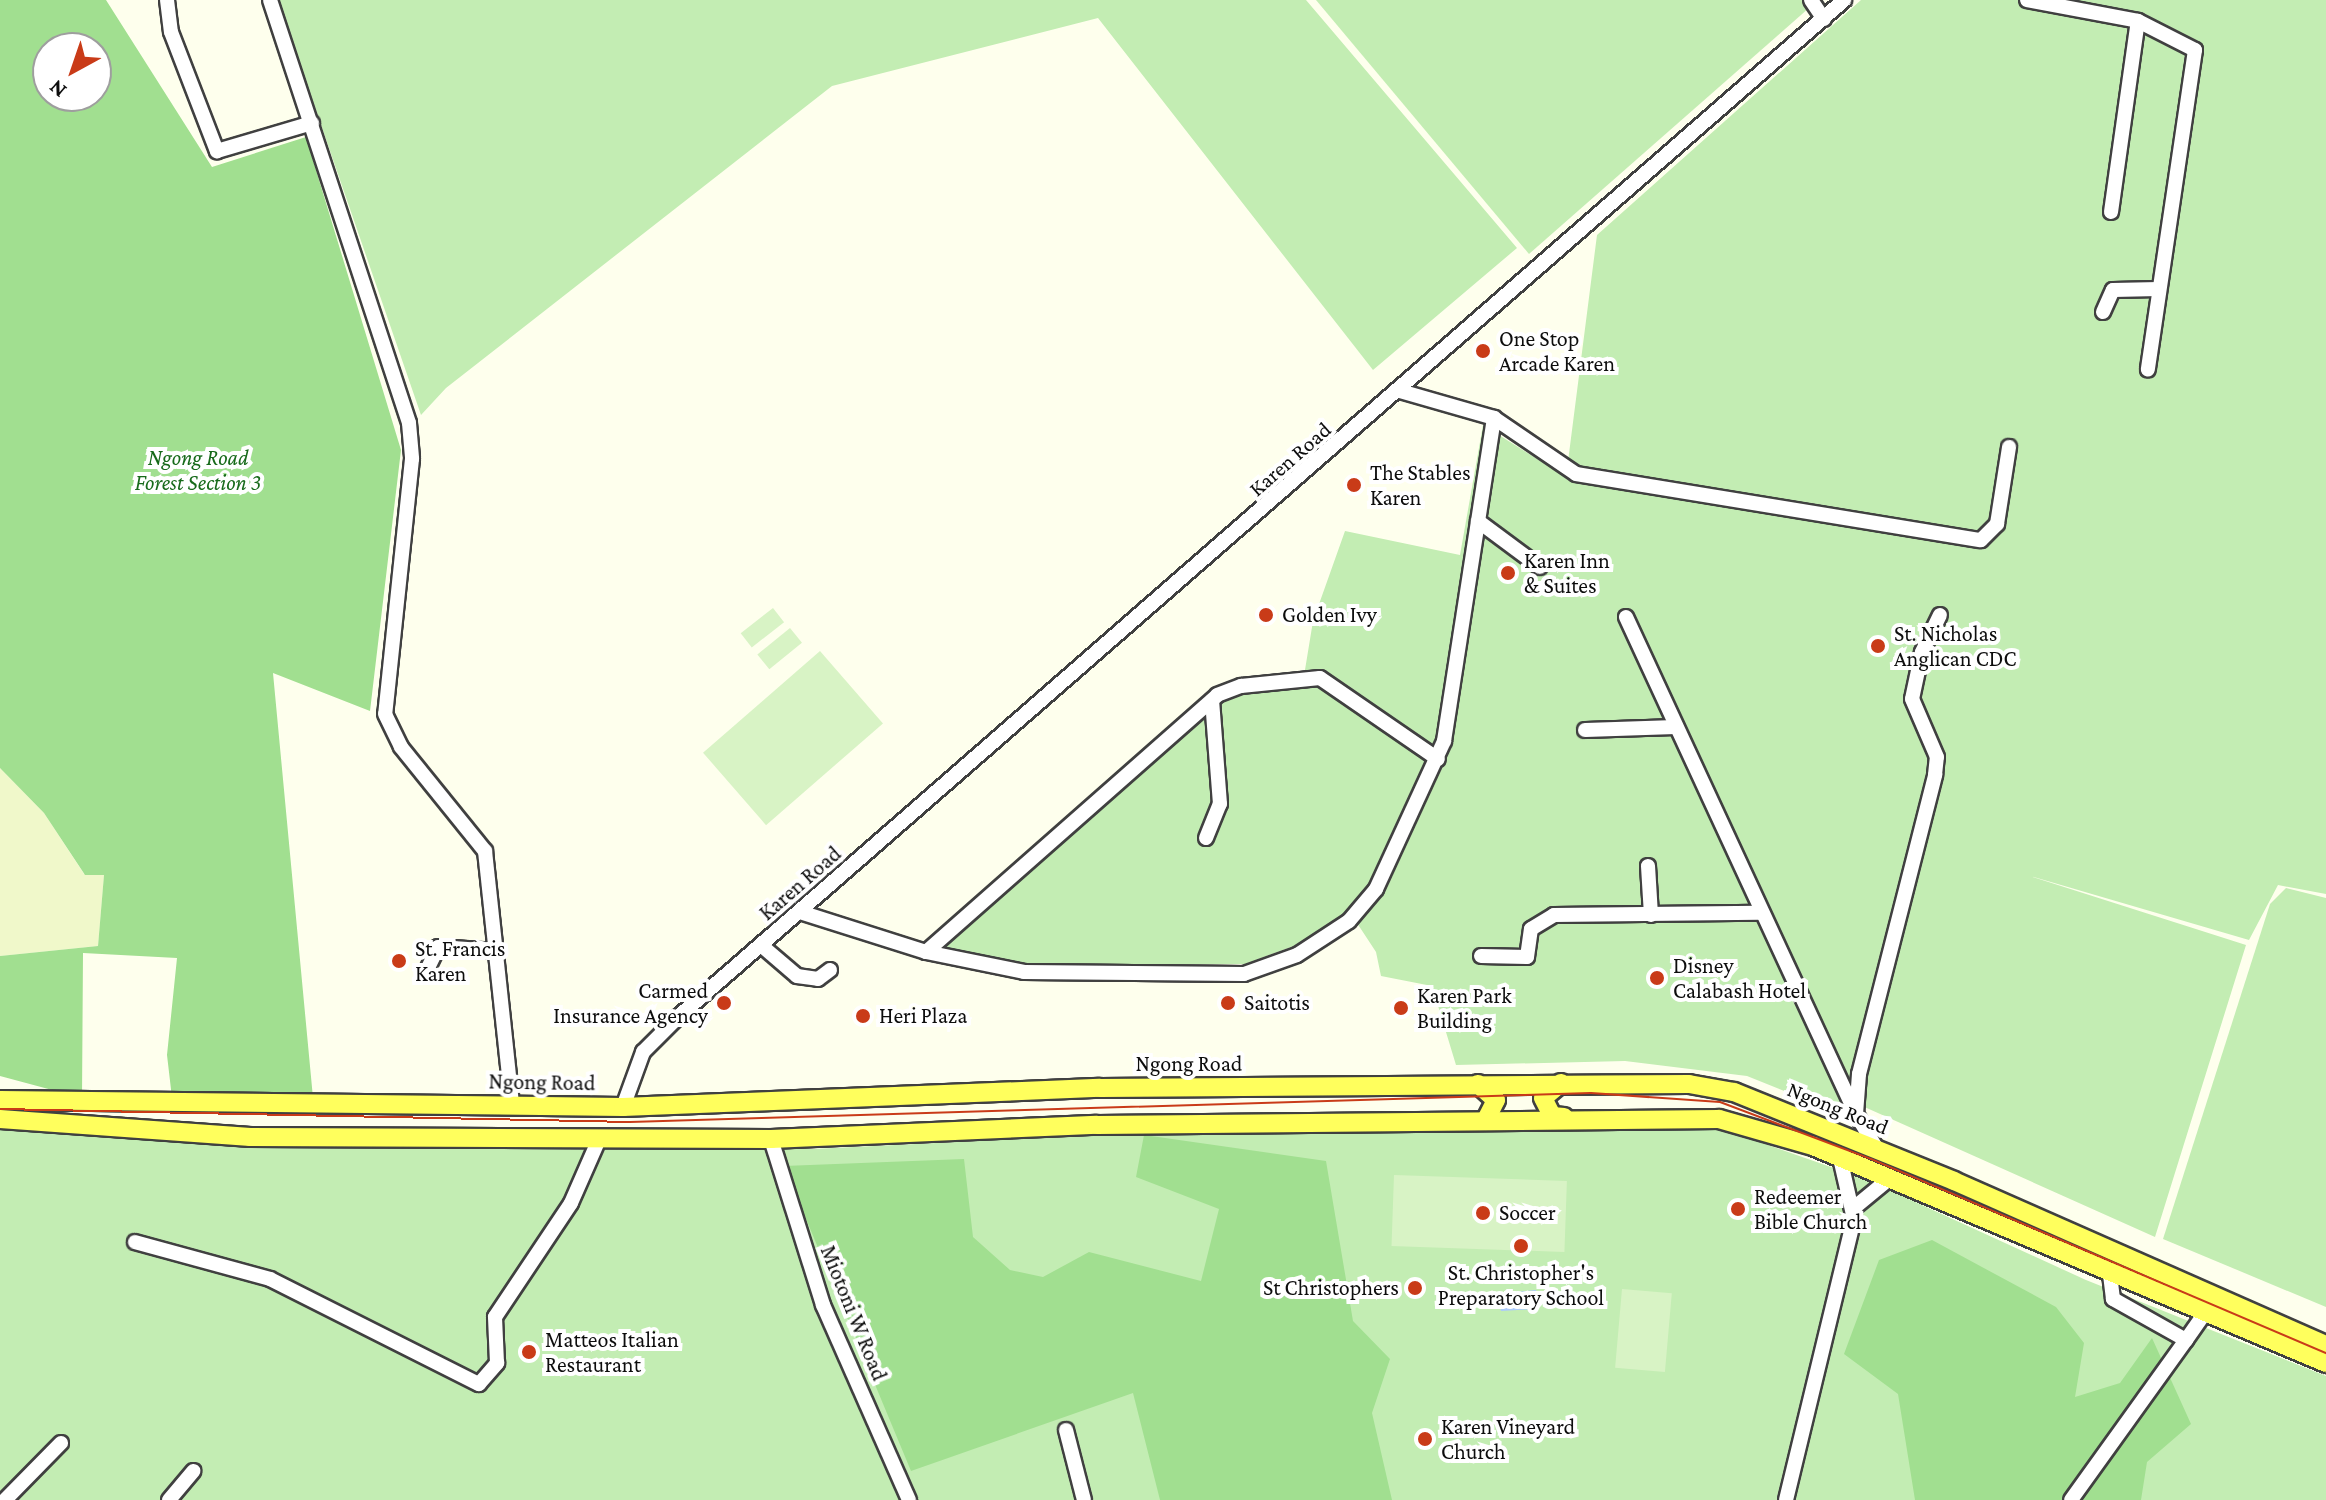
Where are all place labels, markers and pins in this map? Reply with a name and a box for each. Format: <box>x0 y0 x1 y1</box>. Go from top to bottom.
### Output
place label: One Stop Arcade Karen <box>1499 325 1615 376</box>
marker: One Stop Arcade Karen <box>1474 342 1492 360</box>
place label: The Stables Karen <box>1370 459 1471 510</box>
marker: The Stables Karen <box>1345 476 1363 494</box>
place label: Karen Inn & Suites <box>1524 547 1610 598</box>
marker: Karen Inn & Suites <box>1499 564 1517 582</box>
place label: Golden Ivy <box>1282 602 1377 628</box>
marker: Golden Ivy <box>1257 606 1275 624</box>
place label: St. Nicholas Anglican CDC <box>1894 620 2016 672</box>
marker: St. Nicholas Anglican CDC <box>1869 637 1887 655</box>
place label: St. Francis Karen <box>415 935 505 986</box>
marker: St. Francis Karen <box>390 952 408 970</box>
place label: Disney Calabash Hotel <box>1673 952 1806 1004</box>
marker: Disney Calabash Hotel <box>1648 969 1666 987</box>
place label: Carmed Insurance Agency <box>553 977 708 1028</box>
place label: Karen Park Building <box>1417 982 1512 1034</box>
place label: Saitotis <box>1244 990 1310 1016</box>
marker: Carmed Insurance Agency <box>715 994 733 1012</box>
marker: Saitotis <box>1219 994 1237 1012</box>
marker: Karen Park Building <box>1392 999 1410 1017</box>
place label: Heri Plaza <box>879 1003 967 1029</box>
marker: Heri Plaza <box>854 1007 872 1025</box>
place label: Redeemer Bible Church <box>1754 1183 1867 1234</box>
place label: Soccer <box>1499 1200 1556 1226</box>
marker: Redeemer Bible Church <box>1729 1200 1747 1218</box>
marker: Soccer <box>1474 1204 1492 1222</box>
marker: St. Christopher's Preparatory School <box>1512 1237 1530 1255</box>
place label: St. Christopher's Preparatory School <box>1438 1259 1604 1310</box>
place label: St Christophers <box>1263 1275 1399 1301</box>
marker: St Christophers <box>1406 1279 1424 1297</box>
place label: Matteos Italian Restaurant <box>545 1326 679 1378</box>
marker: Matteos Italian Restaurant <box>520 1343 538 1361</box>
place label: Karen Vineyard Church <box>1441 1413 1575 1464</box>
marker: Karen Vineyard Church <box>1416 1430 1434 1448</box>

